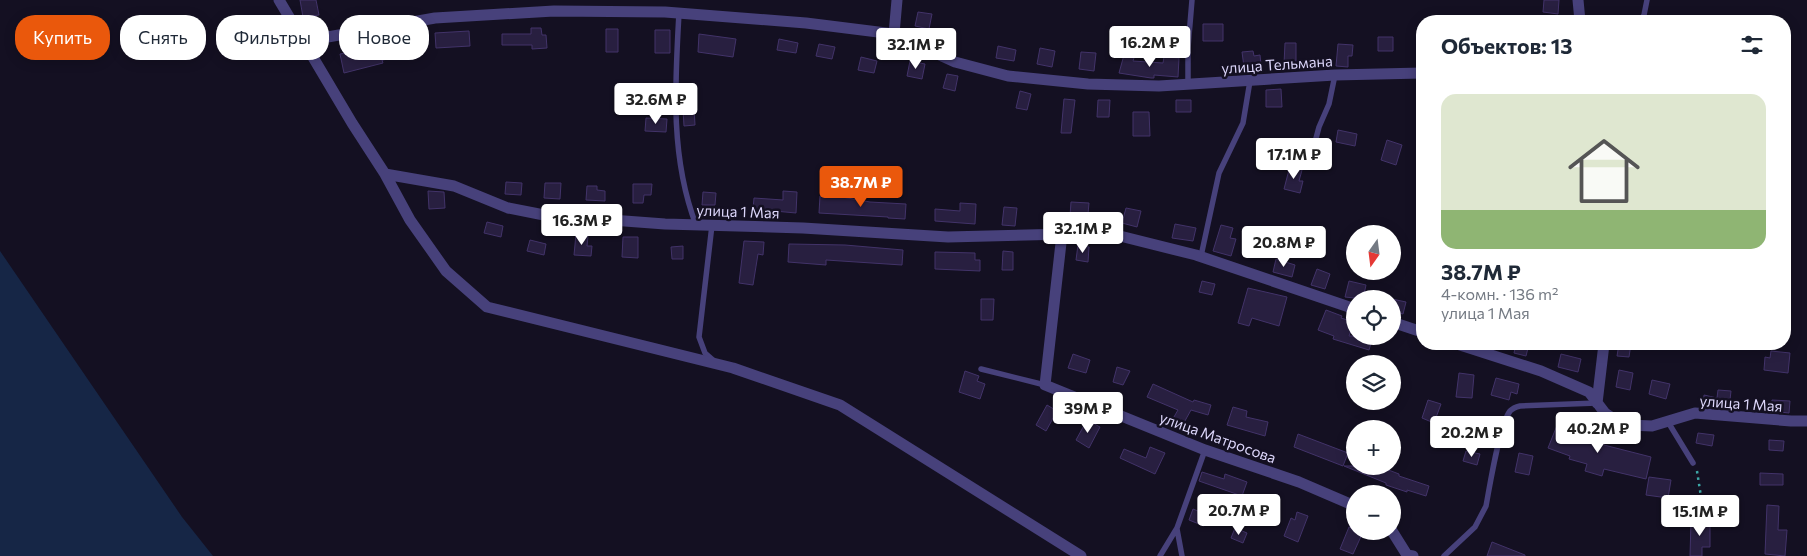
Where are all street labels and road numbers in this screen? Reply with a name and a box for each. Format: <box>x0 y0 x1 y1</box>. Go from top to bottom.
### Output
street label: улица Тельмана <box>1221 51 1333 77</box>
street label: улица 1 Мая <box>696 201 780 221</box>
street label: улица 1 Мая <box>1699 391 1783 415</box>
street label: улица Матросова <box>1157 408 1279 466</box>

